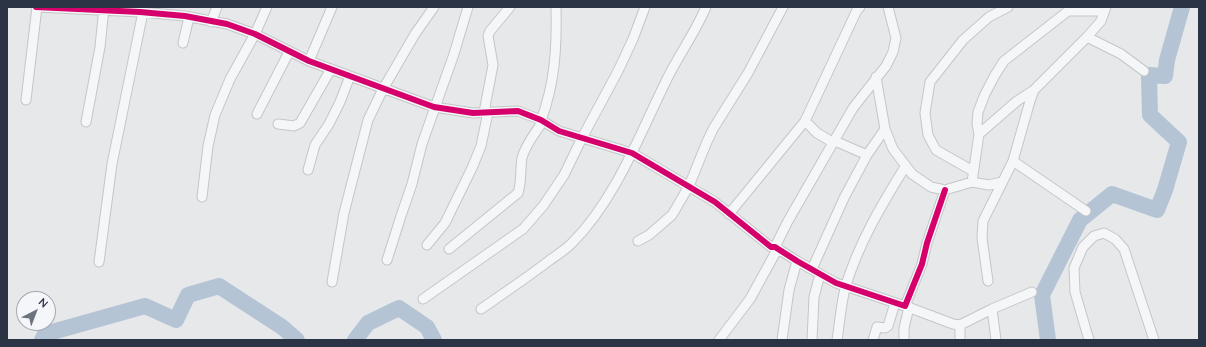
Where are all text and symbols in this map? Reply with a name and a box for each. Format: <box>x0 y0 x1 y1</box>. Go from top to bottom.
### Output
north arrow <box>16 291 56 331</box>
text: N <box>36 295 51 311</box>

